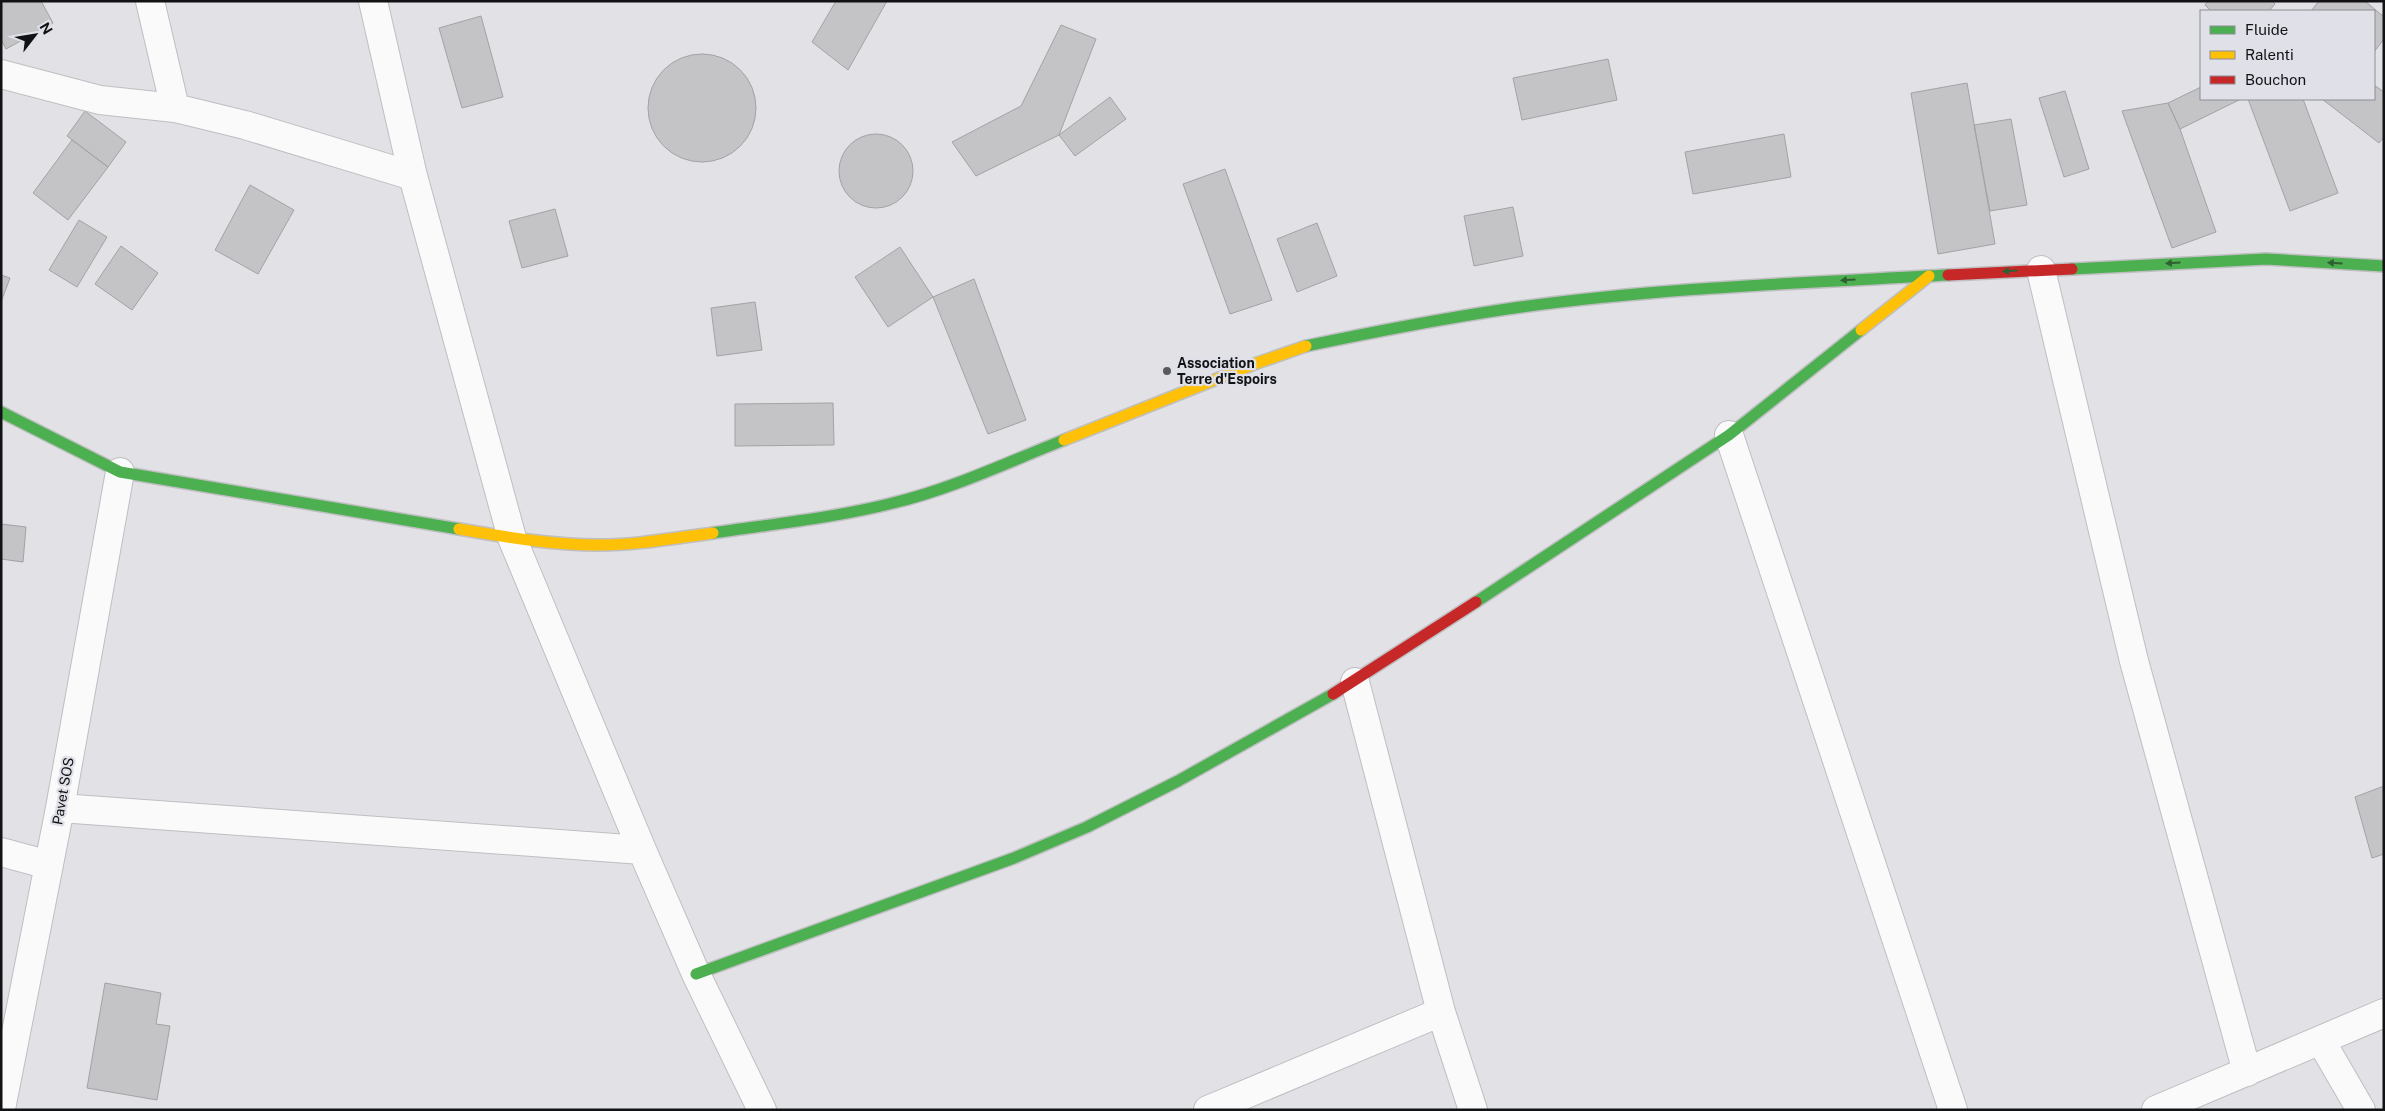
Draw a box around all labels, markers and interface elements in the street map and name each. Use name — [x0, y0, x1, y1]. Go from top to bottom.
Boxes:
north arrow — [10, 10, 60, 60]
legend — [2200, 10, 2375, 100]
text: N — [36, 19, 56, 37]
text: Fluide — [2245, 21, 2288, 38]
text: Ralenti — [2245, 46, 2294, 63]
text: Bouchon — [2245, 71, 2306, 88]
one-way arrow — [2327, 259, 2343, 267]
one-way arrow — [2165, 260, 2181, 268]
one-way arrow — [2002, 268, 2018, 276]
one-way arrow — [1840, 277, 1856, 285]
place label: Association Terre d'Espoirs — [1177, 355, 1277, 387]
marker: Association Terre d'Espoirs — [1161, 365, 1173, 377]
street label: Pavet SOS — [49, 756, 77, 826]

